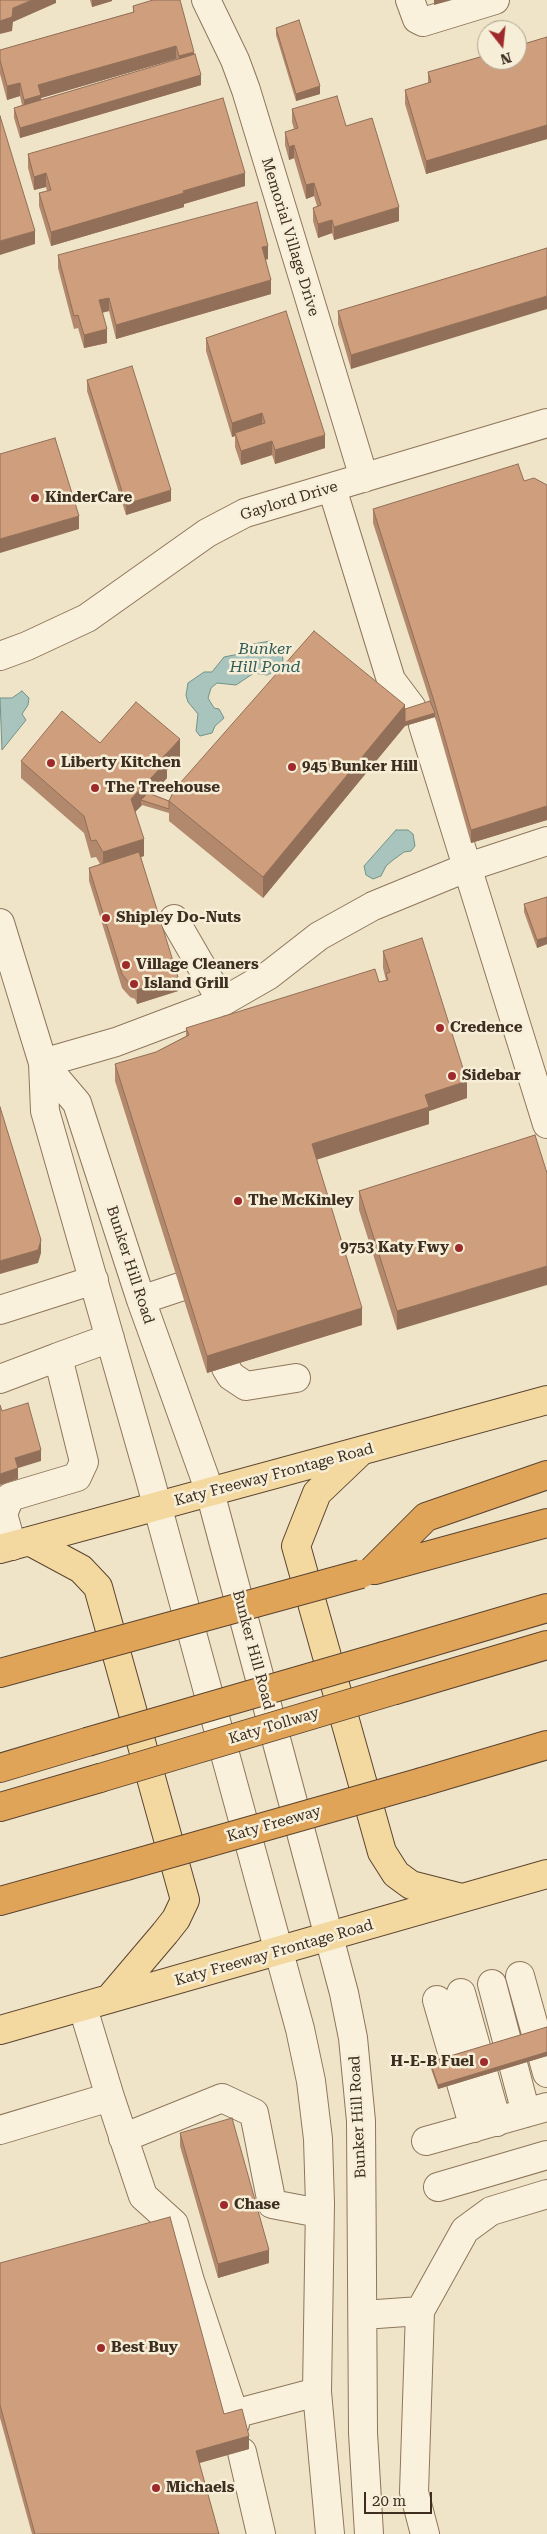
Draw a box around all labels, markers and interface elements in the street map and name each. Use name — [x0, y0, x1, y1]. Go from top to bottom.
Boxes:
north arrow — [477, 20, 527, 70]
text: N — [498, 49, 513, 68]
street label: Memorial Village Drive — [257, 156, 323, 318]
street label: Gaylord Drive — [238, 478, 340, 524]
place label: KinderCare — [45, 489, 132, 507]
marker: KinderCare — [29, 492, 41, 504]
water label: Bunker Hill Pond — [229, 639, 301, 677]
place label: Liberty Kitchen — [61, 754, 181, 772]
marker: Liberty Kitchen — [45, 757, 57, 769]
place label: 945 Bunker Hill — [302, 758, 418, 776]
marker: 945 Bunker Hill — [286, 761, 298, 773]
place label: The Treehouse — [105, 779, 220, 797]
marker: The Treehouse — [89, 782, 101, 794]
place label: Shipley Do-Nuts — [116, 909, 241, 927]
marker: Shipley Do-Nuts — [100, 912, 112, 924]
place label: Village Cleaners — [136, 956, 259, 974]
marker: Village Cleaners — [120, 959, 132, 971]
place label: Island Grill — [144, 975, 229, 993]
marker: Island Grill — [128, 978, 140, 990]
place label: Credence — [450, 1019, 522, 1037]
marker: Credence — [434, 1022, 446, 1034]
place label: Sidebar — [462, 1067, 521, 1085]
marker: Sidebar — [446, 1070, 458, 1082]
place label: The McKinley — [248, 1192, 354, 1210]
marker: The McKinley — [232, 1195, 244, 1207]
street label: Bunker Hill Road — [102, 1204, 158, 1326]
place label: 9753 Katy Fwy — [340, 1239, 449, 1257]
marker: 9753 Katy Fwy — [453, 1242, 465, 1254]
street label: Katy Freeway Frontage Road — [172, 1440, 376, 1510]
street label: Bunker Hill Road — [228, 1588, 278, 1712]
street label: Katy Tollway — [227, 1704, 321, 1748]
street label: Katy Freeway — [225, 1802, 323, 1846]
street label: Katy Freeway Frontage Road — [173, 1916, 375, 1990]
place label: H-E-B Fuel — [391, 2053, 474, 2071]
street label: Bunker Hill Road — [346, 2055, 370, 2179]
marker: H-E-B Fuel — [478, 2056, 490, 2068]
place label: Chase — [234, 2196, 280, 2214]
marker: Chase — [218, 2199, 230, 2211]
place label: Best Buy — [111, 2339, 178, 2357]
marker: Best Buy — [95, 2342, 107, 2354]
place label: Michaels — [166, 2479, 234, 2497]
marker: Michaels — [150, 2482, 162, 2494]
scale bar — [367, 2482, 434, 2514]
text: 20 m — [372, 2492, 406, 2510]

